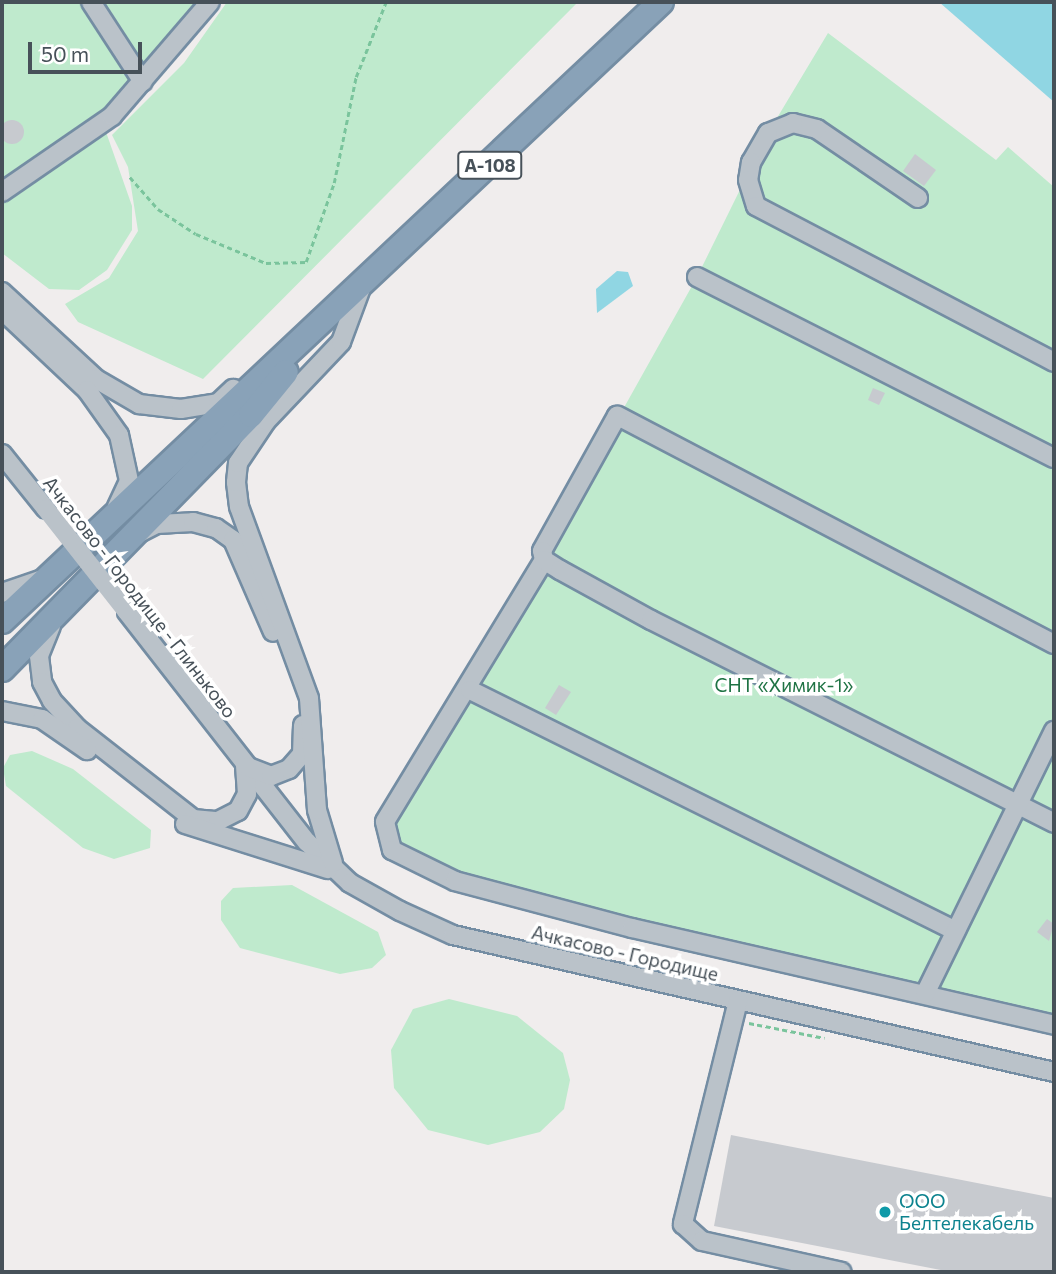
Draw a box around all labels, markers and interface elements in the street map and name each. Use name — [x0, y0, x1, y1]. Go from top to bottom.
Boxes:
scale bar — [32, 28, 145, 72]
text: 50 m — [41, 41, 89, 66]
road number: А-108 — [457, 150, 523, 180]
street label: Ачкасово - Городище - Глиньково — [39, 472, 241, 722]
park label: СНТ «Химик-1» — [715, 674, 853, 696]
street label: Ачкасово - Городище — [529, 920, 721, 986]
place label: ООО Белтелекабель — [899, 1190, 1034, 1234]
marker: ООО Белтелекабель — [877, 1204, 893, 1220]

